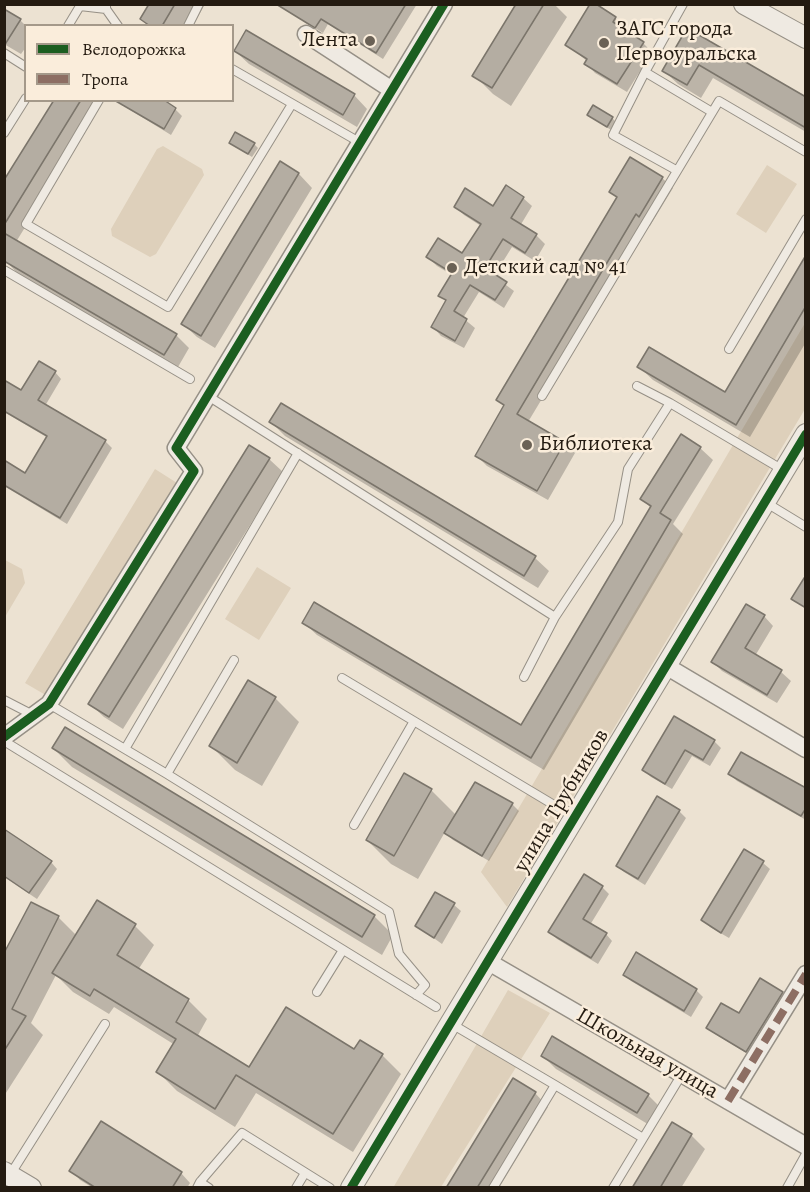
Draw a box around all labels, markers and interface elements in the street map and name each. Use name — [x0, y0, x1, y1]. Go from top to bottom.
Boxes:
place label: ЗАГС города Первоуральска — [616, 17, 757, 68]
legend — [24, 24, 234, 102]
place label: Лента — [301, 28, 358, 54]
marker: Лента — [363, 34, 377, 48]
marker: ЗАГС города Первоуральска — [597, 36, 611, 50]
text: Велодорожка — [82, 37, 186, 61]
text: Тропа — [82, 67, 128, 91]
place label: Детский сад № 41 — [464, 255, 626, 281]
marker: Детский сад № 41 — [445, 261, 459, 275]
place label: Библиотека — [539, 432, 652, 458]
marker: Библиотека — [520, 438, 534, 452]
street label: улица Трубников — [509, 724, 615, 878]
street label: Школьная улица — [571, 1003, 723, 1105]

